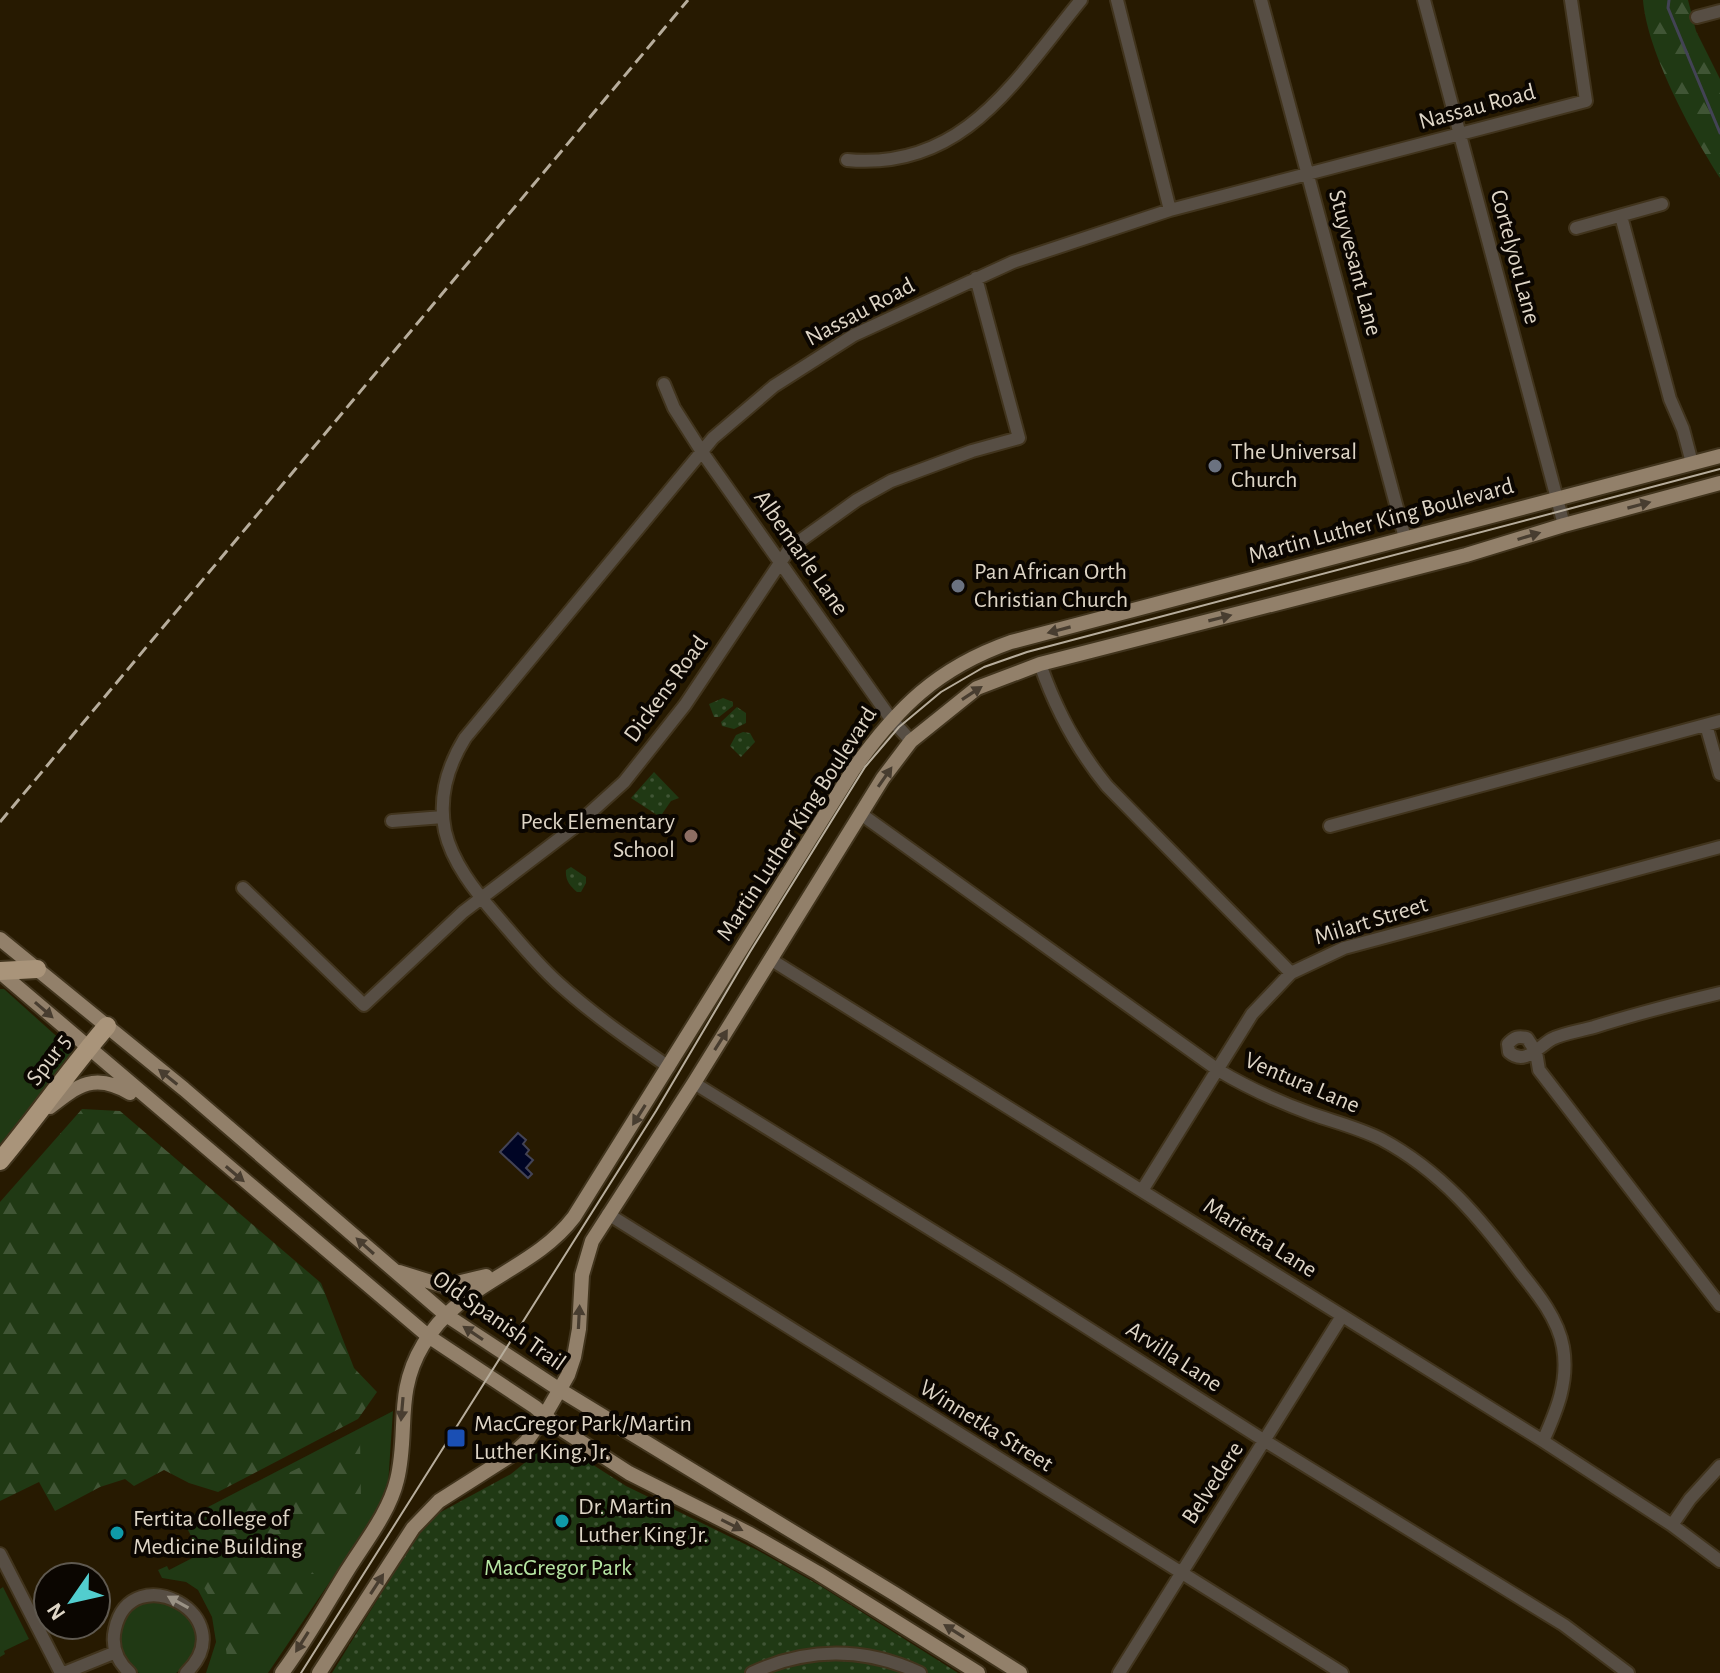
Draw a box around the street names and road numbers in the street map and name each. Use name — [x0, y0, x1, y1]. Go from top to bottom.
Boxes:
street label: Nassau Road — [1416, 80, 1538, 134]
street label: Stuyvesant Lane — [1324, 187, 1386, 339]
street label: Cortelyou Lane — [1486, 187, 1544, 327]
street label: Nassau Road — [801, 273, 919, 351]
street label: Martin Luther King Boulevard — [1246, 474, 1516, 568]
street label: Albemarle Lane — [749, 486, 853, 620]
street label: Dickens Road — [620, 631, 712, 747]
street label: Martin Luther King Boulevard — [712, 703, 882, 945]
street label: Milart Street — [1311, 892, 1431, 950]
street label: Spur 5 — [22, 1030, 76, 1090]
street label: Ventura Lane — [1241, 1048, 1363, 1118]
street label: Marietta Lane — [1199, 1194, 1321, 1282]
street label: Old Spanish Trail — [428, 1266, 570, 1376]
street label: Arvilla Lane — [1122, 1317, 1226, 1397]
street label: Winnetka Street — [915, 1375, 1057, 1477]
street label: Belvedere — [1178, 1438, 1248, 1528]

